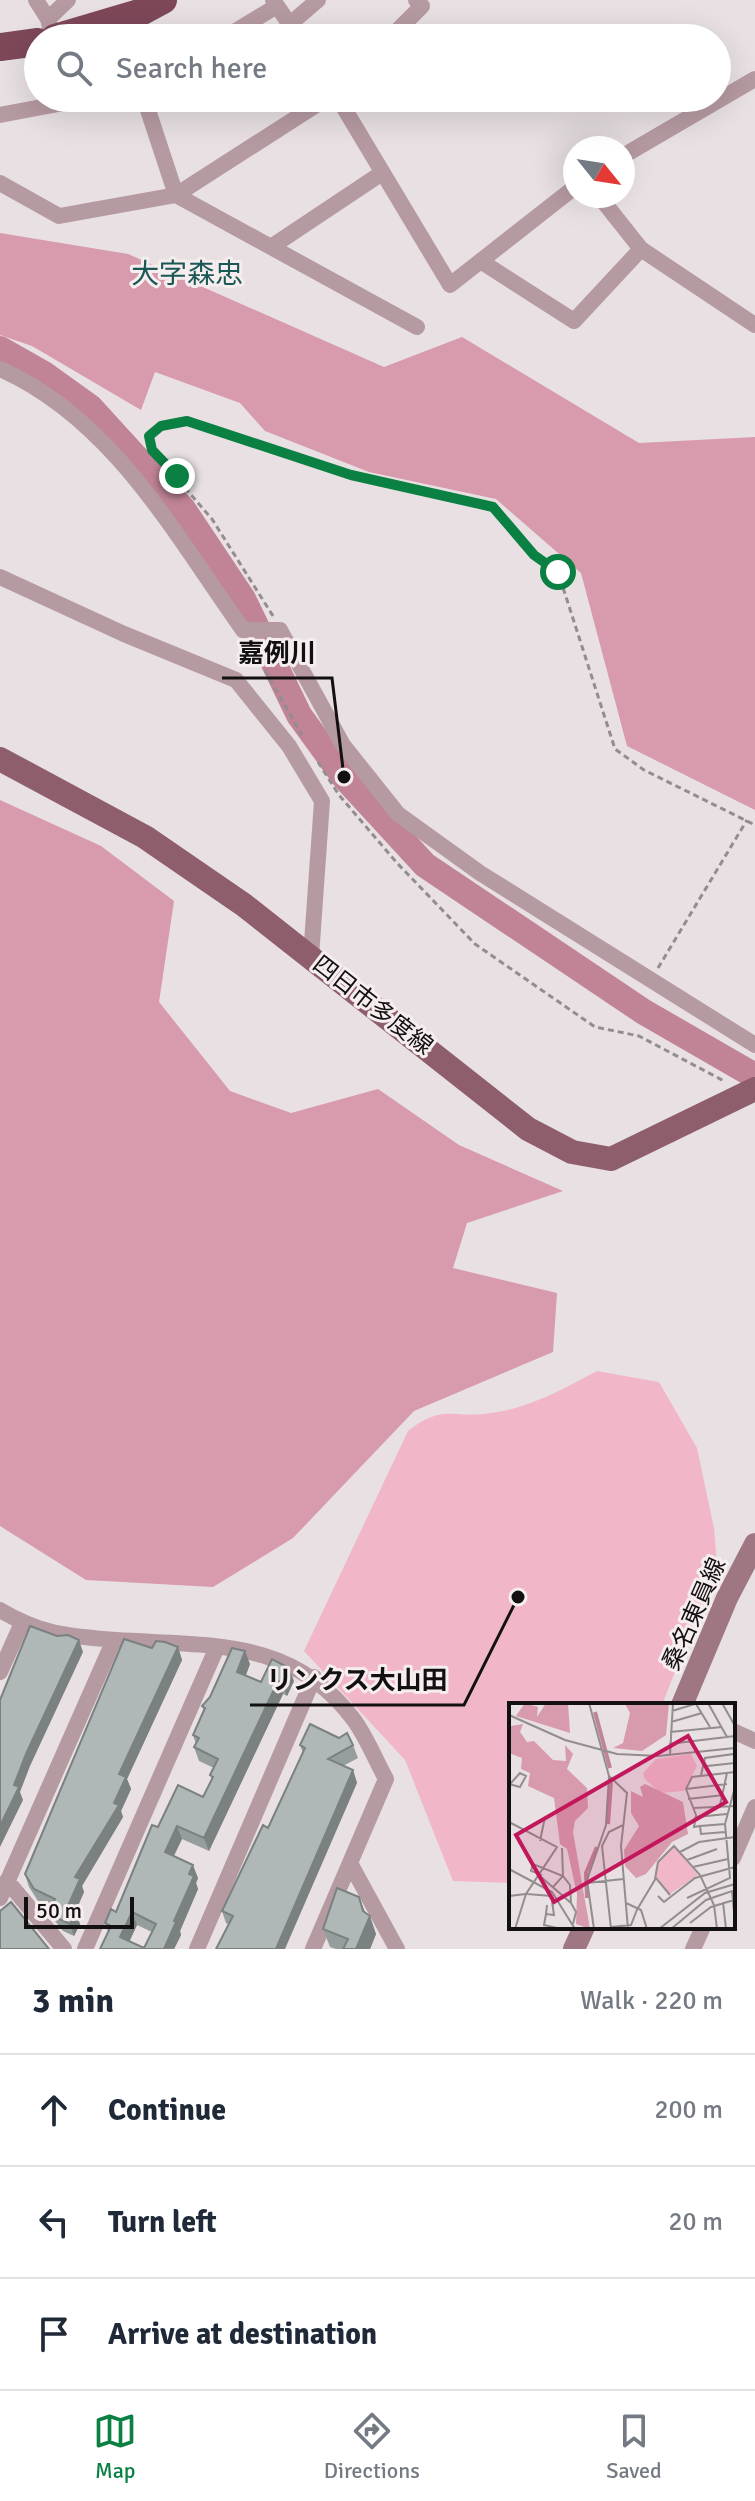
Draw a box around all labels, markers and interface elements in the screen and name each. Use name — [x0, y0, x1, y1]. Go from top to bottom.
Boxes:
search box — [24, 24, 731, 112]
icon: search — [52, 46, 96, 90]
text: Search here — [116, 50, 267, 87]
north arrow — [563, 136, 635, 208]
district label: 大字森忠 — [131, 257, 243, 291]
route end — [159, 458, 195, 494]
route start — [540, 554, 576, 590]
callout: 嘉例川 — [222, 628, 332, 678]
text: 嘉例川 — [238, 638, 316, 670]
street label: 四日市多度線 — [307, 949, 439, 1061]
street label: 桑名東員線 — [656, 1553, 732, 1675]
callout: リンクス大山田 — [250, 1655, 464, 1705]
text: リンクス大山田 — [266, 1665, 448, 1697]
inset map — [509, 1703, 735, 1929]
scale bar — [24, 1893, 134, 1929]
text: 50 m — [36, 1897, 82, 1924]
text: 3 min — [32, 1980, 114, 2022]
text: Walk · 220 m — [580, 1985, 723, 2017]
icon: ahead — [32, 2088, 76, 2132]
text: Continue — [108, 2092, 226, 2129]
text: 200 m — [654, 2094, 723, 2126]
icon: left — [32, 2200, 76, 2244]
text: Turn left — [108, 2204, 217, 2241]
text: 20 m — [668, 2206, 723, 2238]
icon: arrive — [32, 2312, 76, 2356]
text: Arrive at destination — [108, 2316, 377, 2353]
tab: Map — [93, 2409, 137, 2484]
tab: Directions — [324, 2409, 420, 2484]
tab: Saved — [606, 2409, 662, 2484]

